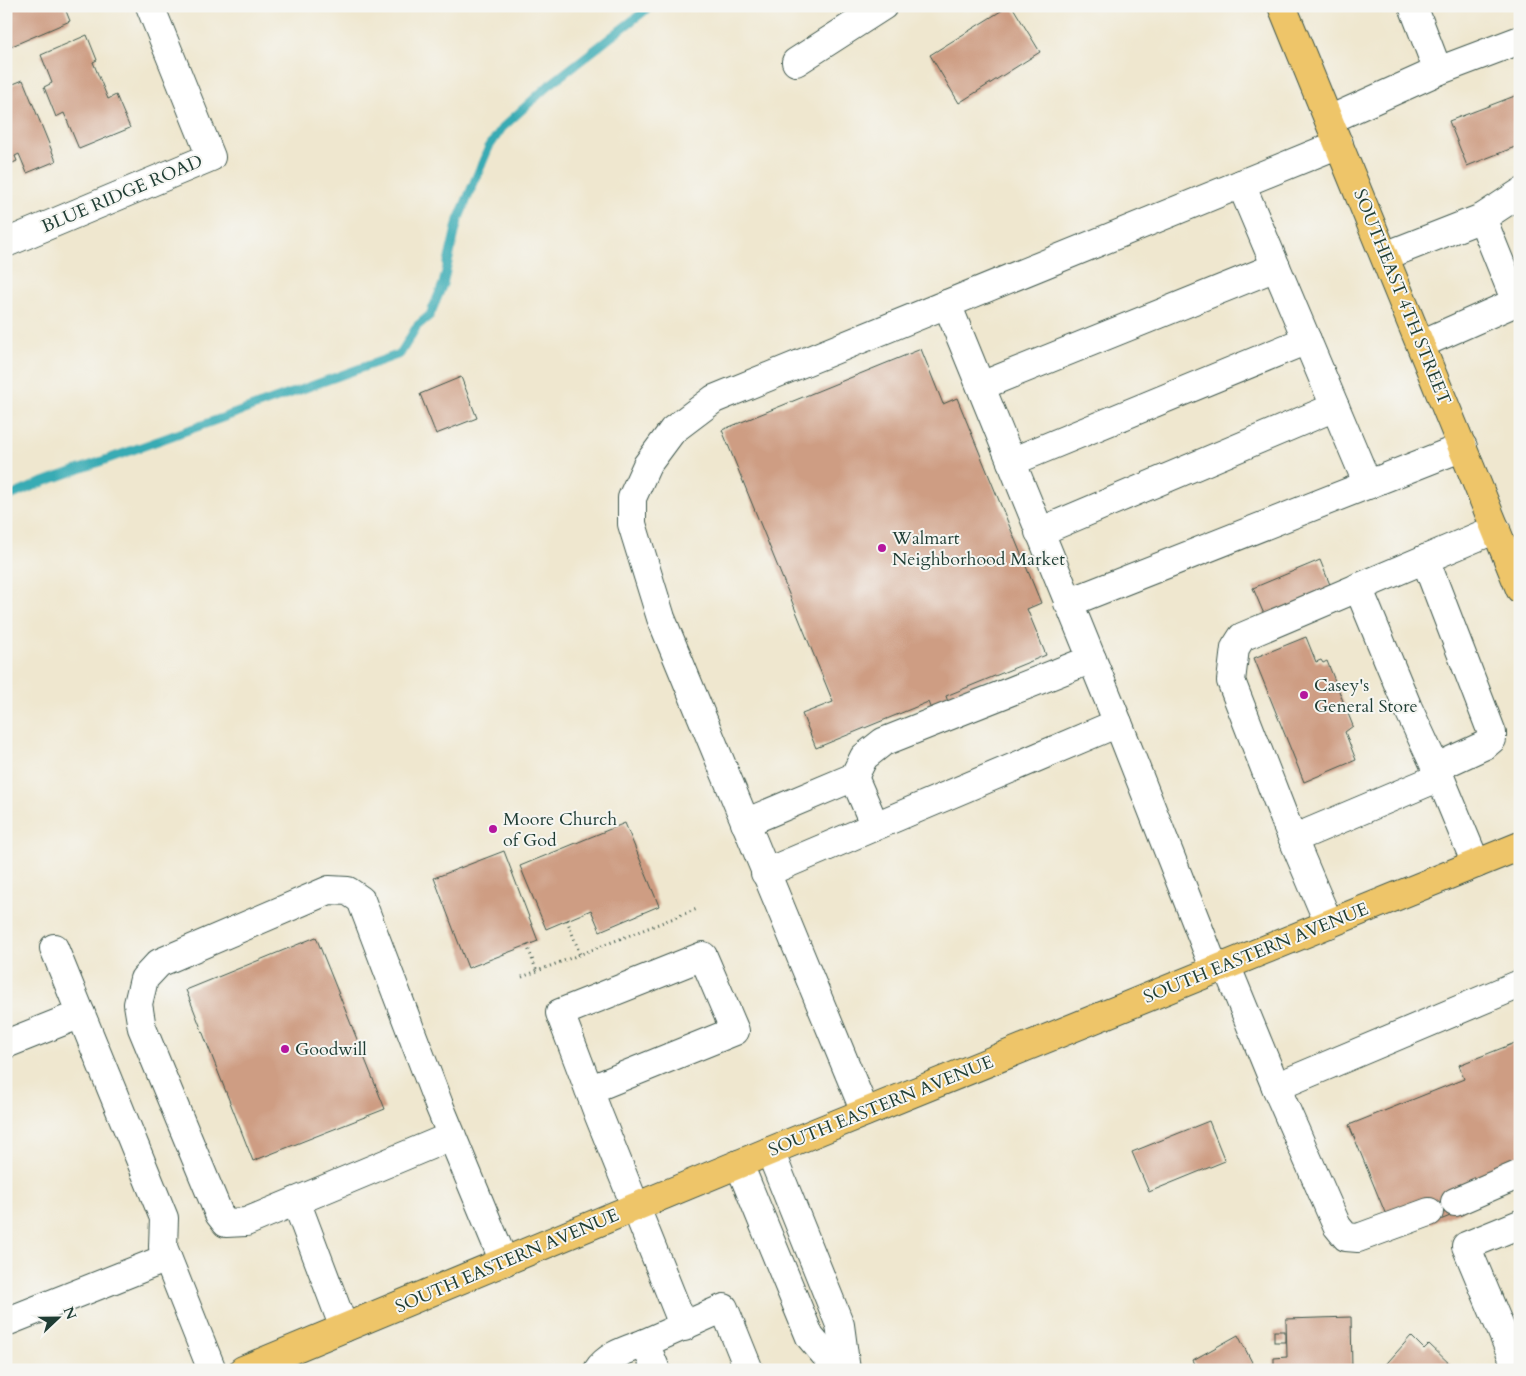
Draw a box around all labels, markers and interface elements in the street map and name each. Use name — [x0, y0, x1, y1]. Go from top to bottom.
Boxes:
street label: BLUE RIDGE ROAD — [38, 149, 206, 239]
street label: SOUTHEAST 4TH STREET — [1347, 185, 1457, 409]
place label: Walmart Neighborhood Market — [891, 526, 1065, 572]
marker: Walmart Neighborhood Market — [876, 542, 888, 554]
place label: Casey's General Store — [1314, 673, 1418, 719]
marker: Casey's General Store — [1298, 689, 1310, 701]
place label: Moore Church of God — [503, 807, 617, 853]
marker: Moore Church of God — [487, 823, 499, 835]
street label: SOUTH EASTERN AVENUE — [1140, 896, 1372, 1010]
place label: Goodwill — [295, 1037, 367, 1062]
marker: Goodwill — [279, 1043, 291, 1055]
street label: SOUTH EASTERN AVENUE — [765, 1049, 997, 1163]
street label: SOUTH EASTERN AVENUE — [391, 1202, 623, 1320]
north arrow — [32, 1294, 82, 1344]
text: N — [59, 1304, 81, 1323]

